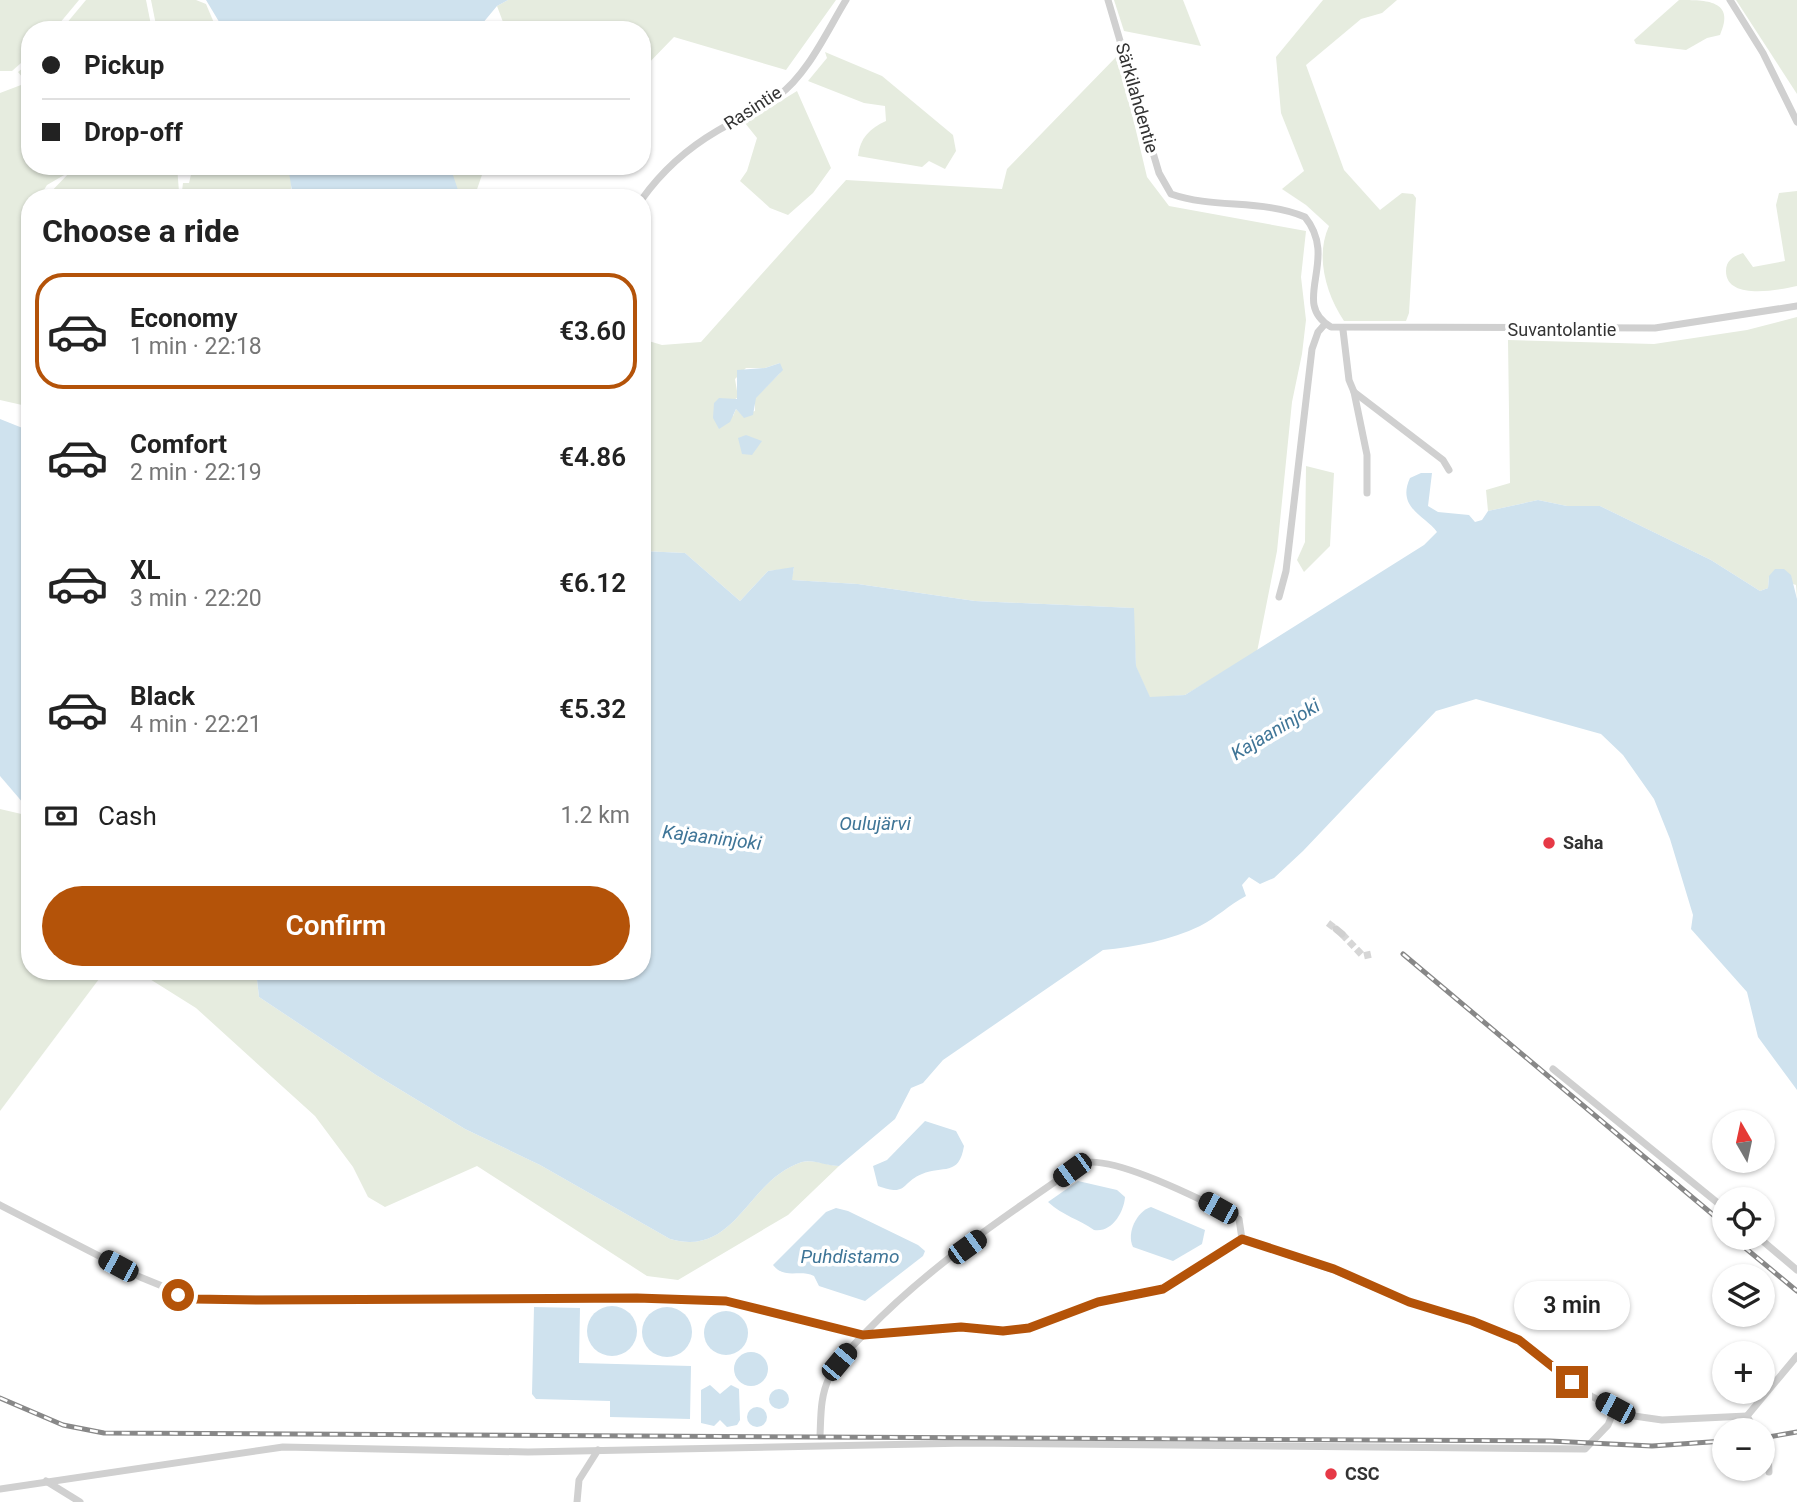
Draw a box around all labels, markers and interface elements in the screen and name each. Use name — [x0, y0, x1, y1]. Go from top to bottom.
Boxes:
street label: Särkilahdentie — [1112, 40, 1163, 155]
text: Pickup — [84, 50, 164, 80]
street label: Rasintie — [720, 81, 785, 134]
text: Drop-off — [84, 117, 183, 147]
text: Choose a ride — [42, 212, 239, 250]
icon: car — [46, 300, 109, 363]
text: Economy — [130, 303, 237, 333]
text: €3.60 — [559, 316, 626, 346]
street label: Suvantolantie — [1508, 319, 1616, 340]
text: 1 min · 22:18 — [130, 333, 262, 360]
icon: car — [46, 426, 109, 489]
text: Comfort — [130, 429, 227, 459]
text: €4.86 — [559, 442, 626, 472]
text: 2 min · 22:19 — [130, 459, 262, 486]
icon: car — [46, 552, 109, 615]
text: XL — [130, 555, 161, 585]
text: €6.12 — [559, 568, 626, 598]
text: 3 min · 22:20 — [130, 585, 262, 612]
icon: car — [46, 678, 109, 741]
text: Black — [130, 681, 195, 711]
text: €5.32 — [559, 694, 626, 724]
water label: Kajaaninjoki — [1227, 694, 1324, 765]
text: 4 min · 22:21 — [130, 711, 262, 738]
icon: cash — [42, 797, 80, 835]
text: Cash — [98, 801, 157, 831]
text: 1.2 km — [561, 802, 630, 829]
water label: Oulujärvi — [839, 812, 911, 835]
water label: Kajaaninjoki — [661, 820, 763, 855]
place label: Saha — [1563, 832, 1604, 853]
marker: Saha — [1541, 835, 1557, 851]
button: Confirm — [42, 886, 630, 966]
north arrow — [1712, 1110, 1774, 1172]
map controls — [1712, 1110, 1775, 1481]
car — [1049, 1149, 1096, 1191]
button: locate — [1712, 1187, 1775, 1250]
car — [1195, 1189, 1242, 1227]
car — [944, 1226, 991, 1268]
water label: Puhdistamo — [800, 1245, 900, 1268]
car — [95, 1247, 142, 1285]
button: layers — [1712, 1264, 1775, 1327]
route start — [162, 1279, 194, 1311]
callout: 3 min — [1514, 1280, 1630, 1330]
text: 3 min — [1543, 1292, 1601, 1319]
car — [818, 1339, 861, 1385]
button: + — [1712, 1341, 1775, 1404]
route end — [1556, 1366, 1588, 1398]
car — [1592, 1389, 1639, 1427]
button: − — [1712, 1418, 1775, 1481]
place label: CSC — [1345, 1463, 1380, 1484]
marker: CSC — [1323, 1466, 1339, 1482]

